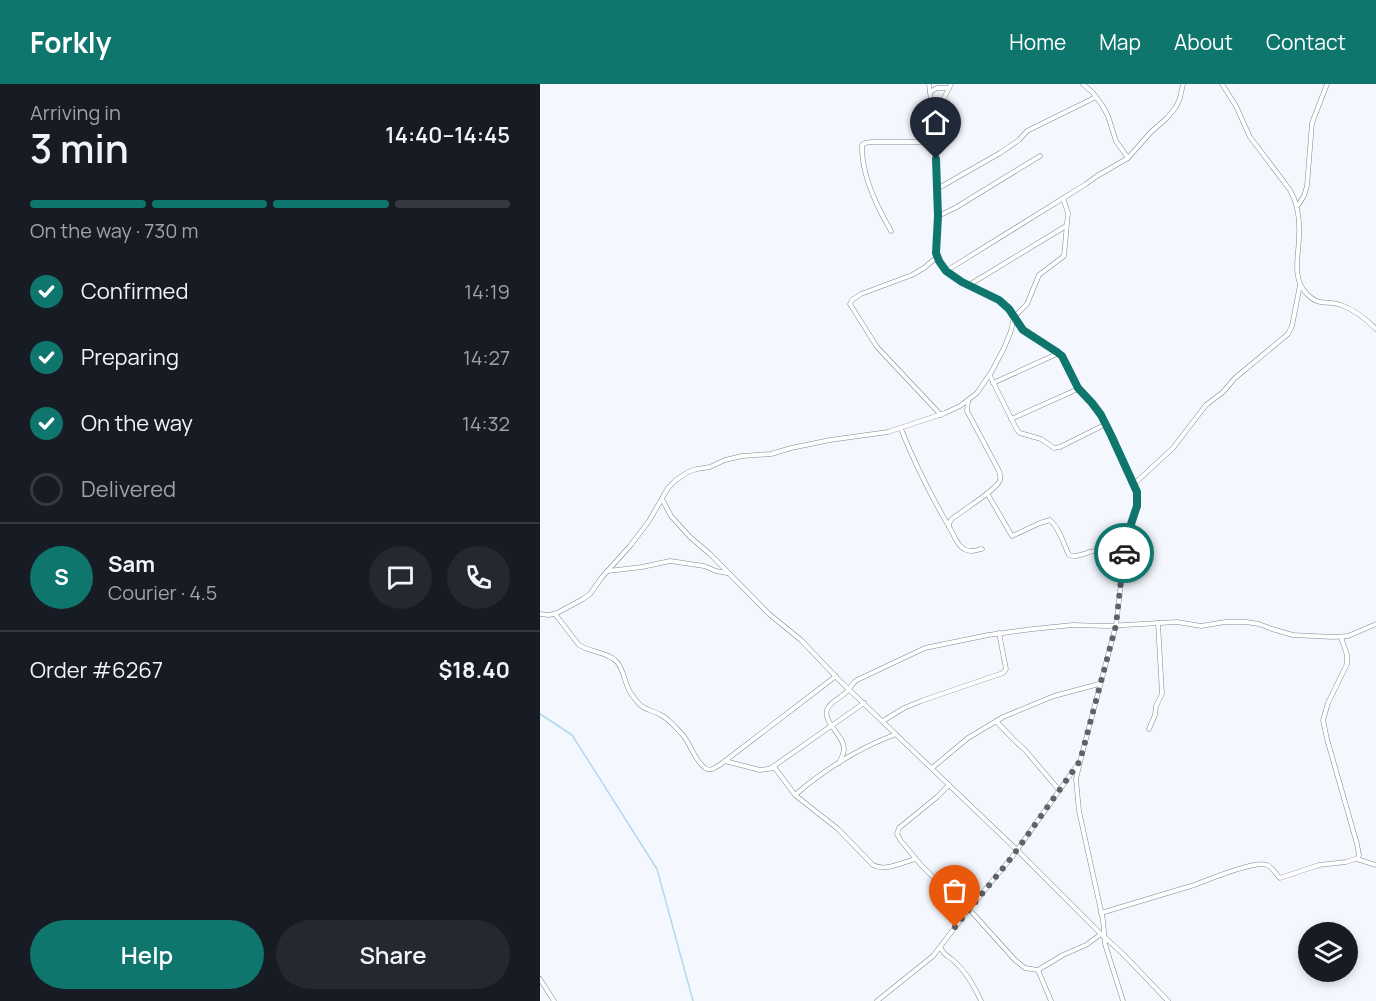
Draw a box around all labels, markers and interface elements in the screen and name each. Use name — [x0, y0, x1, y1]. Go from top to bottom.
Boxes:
text: Forkly — [30, 23, 111, 61]
text: Home — [1009, 28, 1066, 56]
text: Map — [1099, 28, 1141, 56]
text: About — [1174, 28, 1233, 56]
text: Contact — [1266, 28, 1346, 56]
pin — [910, 97, 961, 159]
text: Arriving in — [30, 99, 121, 126]
icon: home — [919, 106, 952, 139]
text: 14:40–14:45 — [385, 120, 510, 150]
text: 3 min — [30, 121, 129, 175]
text: On the way · 730 m — [30, 217, 199, 244]
icon: check — [30, 275, 63, 308]
text: Confirmed — [81, 276, 189, 306]
text: 14:19 — [464, 278, 510, 305]
icon: check — [30, 341, 63, 374]
text: Preparing — [81, 342, 179, 372]
text: 14:27 — [463, 344, 510, 371]
icon: check — [30, 407, 63, 440]
text: On the way — [81, 408, 193, 438]
text: 14:32 — [462, 410, 510, 437]
text: Delivered — [81, 474, 176, 504]
courier — [1094, 523, 1154, 583]
icon: car — [1108, 537, 1141, 570]
button: chat — [369, 546, 432, 609]
button: phone — [447, 546, 510, 609]
text: Sam — [108, 549, 155, 579]
text: S — [54, 562, 69, 592]
text: Courier · 4.5 — [108, 579, 217, 606]
text: Order #6267 — [30, 655, 163, 685]
text: $18.40 — [439, 655, 510, 685]
pin — [929, 865, 980, 927]
icon: bag — [938, 874, 971, 907]
button: Help — [30, 920, 264, 989]
button: Share — [276, 920, 510, 989]
map controls — [1298, 922, 1358, 982]
button: layers — [1298, 922, 1358, 982]

